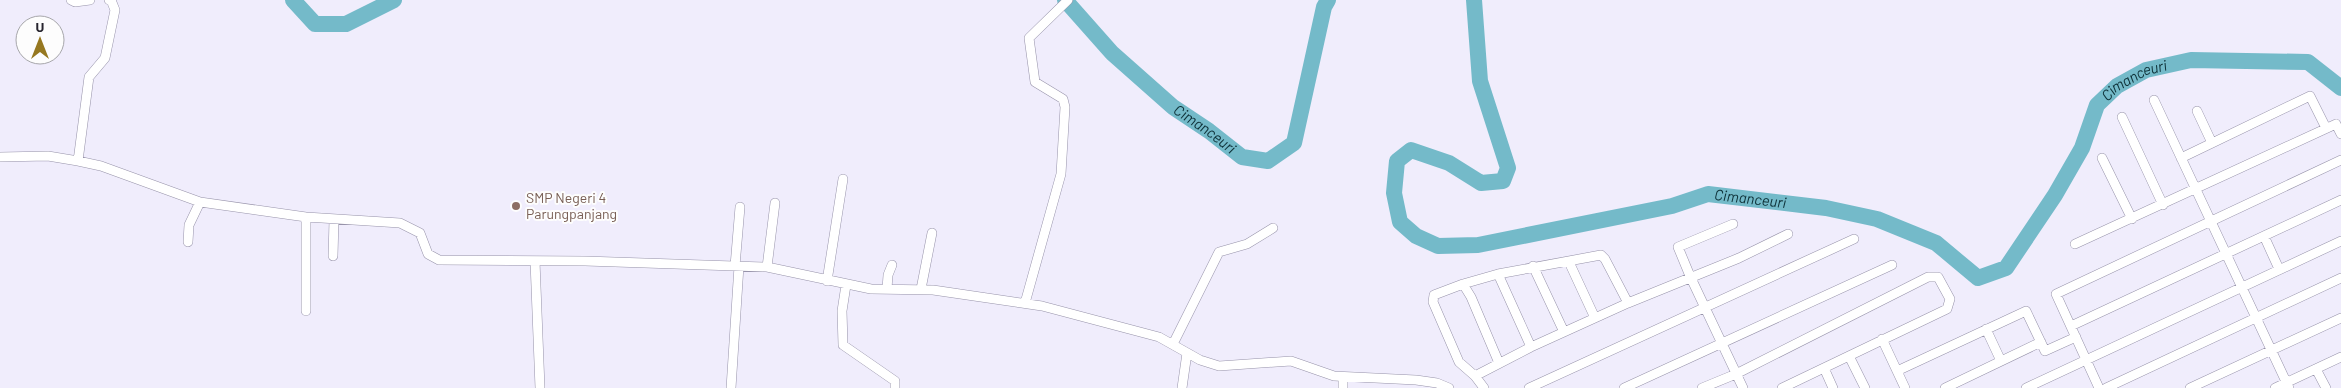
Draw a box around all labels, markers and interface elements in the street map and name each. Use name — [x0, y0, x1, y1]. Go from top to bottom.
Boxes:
north arrow — [15, 15, 65, 65]
text: U — [36, 18, 45, 35]
water label: Cimanceuri — [2097, 56, 2169, 104]
water label: Cimanceuri — [1171, 100, 1240, 157]
water label: Cimanceuri — [1713, 185, 1788, 211]
place label: SMP Negeri 4 Parungpanjang — [526, 189, 617, 222]
marker: SMP Negeri 4 Parungpanjang — [510, 200, 522, 212]

